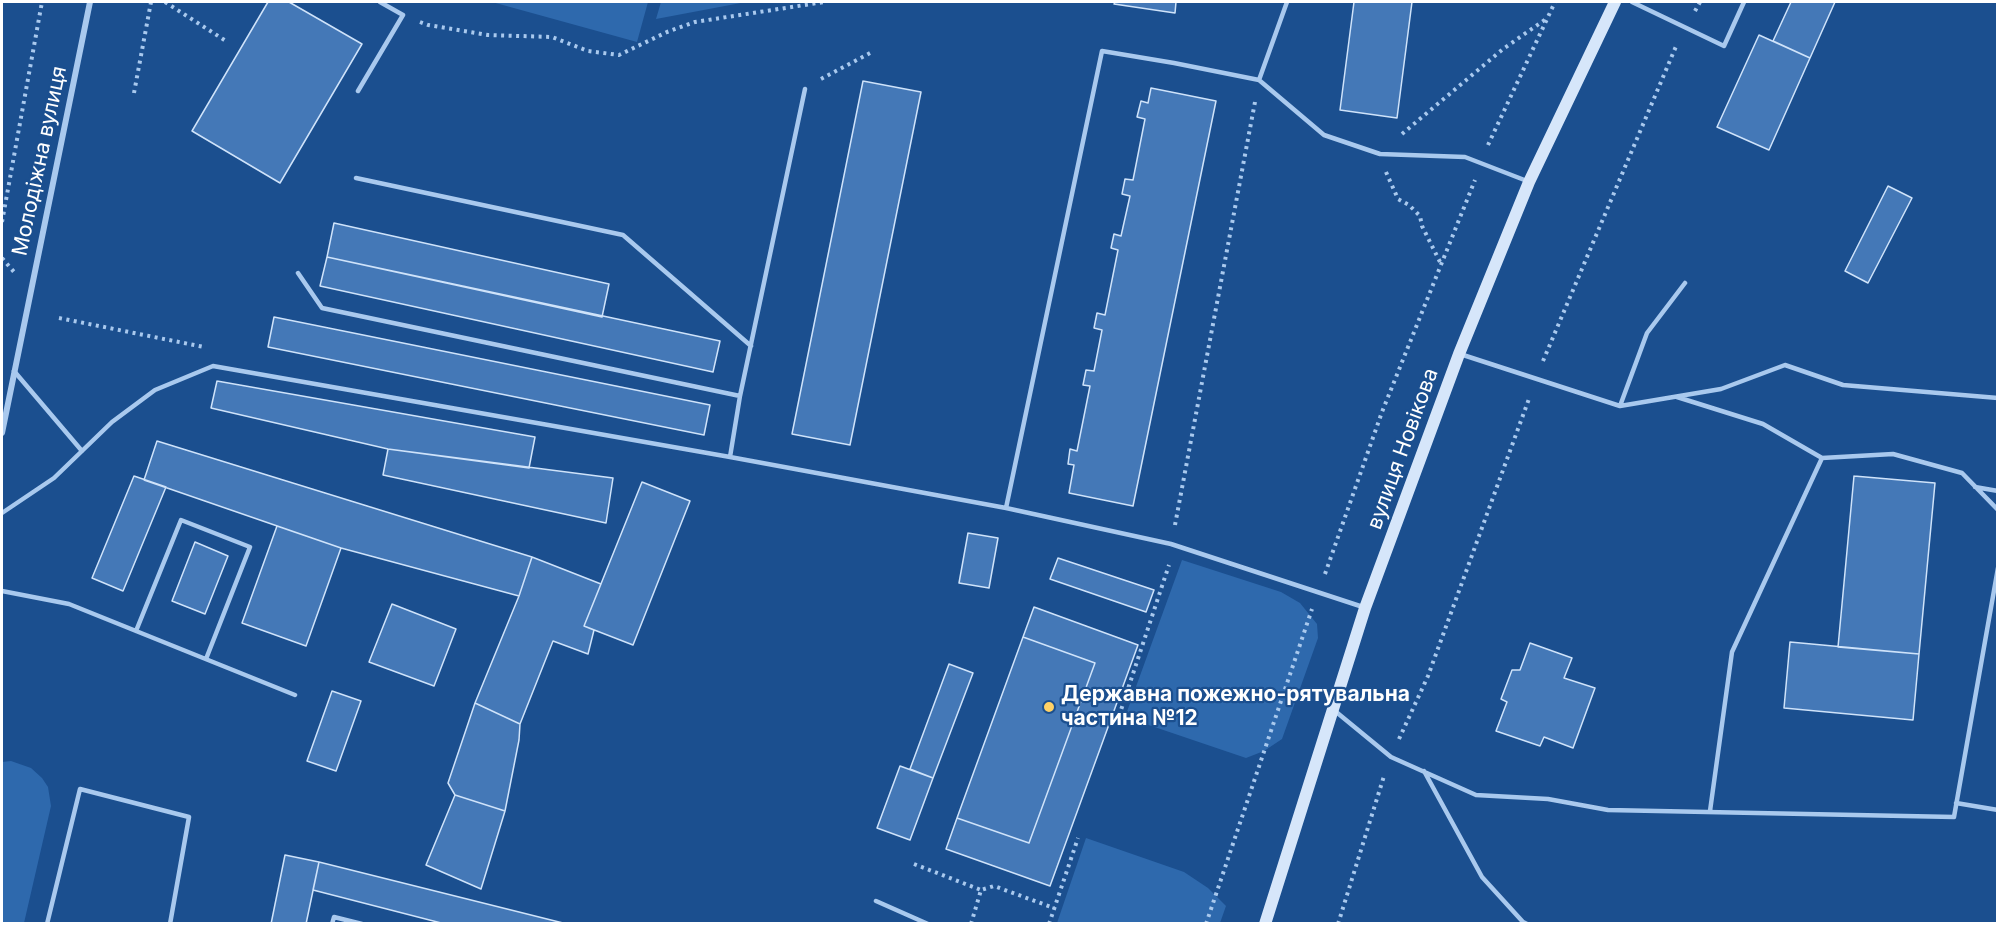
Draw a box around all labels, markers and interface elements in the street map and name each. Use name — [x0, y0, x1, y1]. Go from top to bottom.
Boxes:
street label: Молодіжна вулиця — [8, 64, 72, 258]
street label: вулиця Новікова — [1362, 365, 1444, 533]
place label: Державна пожежно-рятувальна частина №12 — [1061, 682, 1410, 732]
marker: Державна пожежно-рятувальна частина №12 — [1042, 700, 1056, 714]

